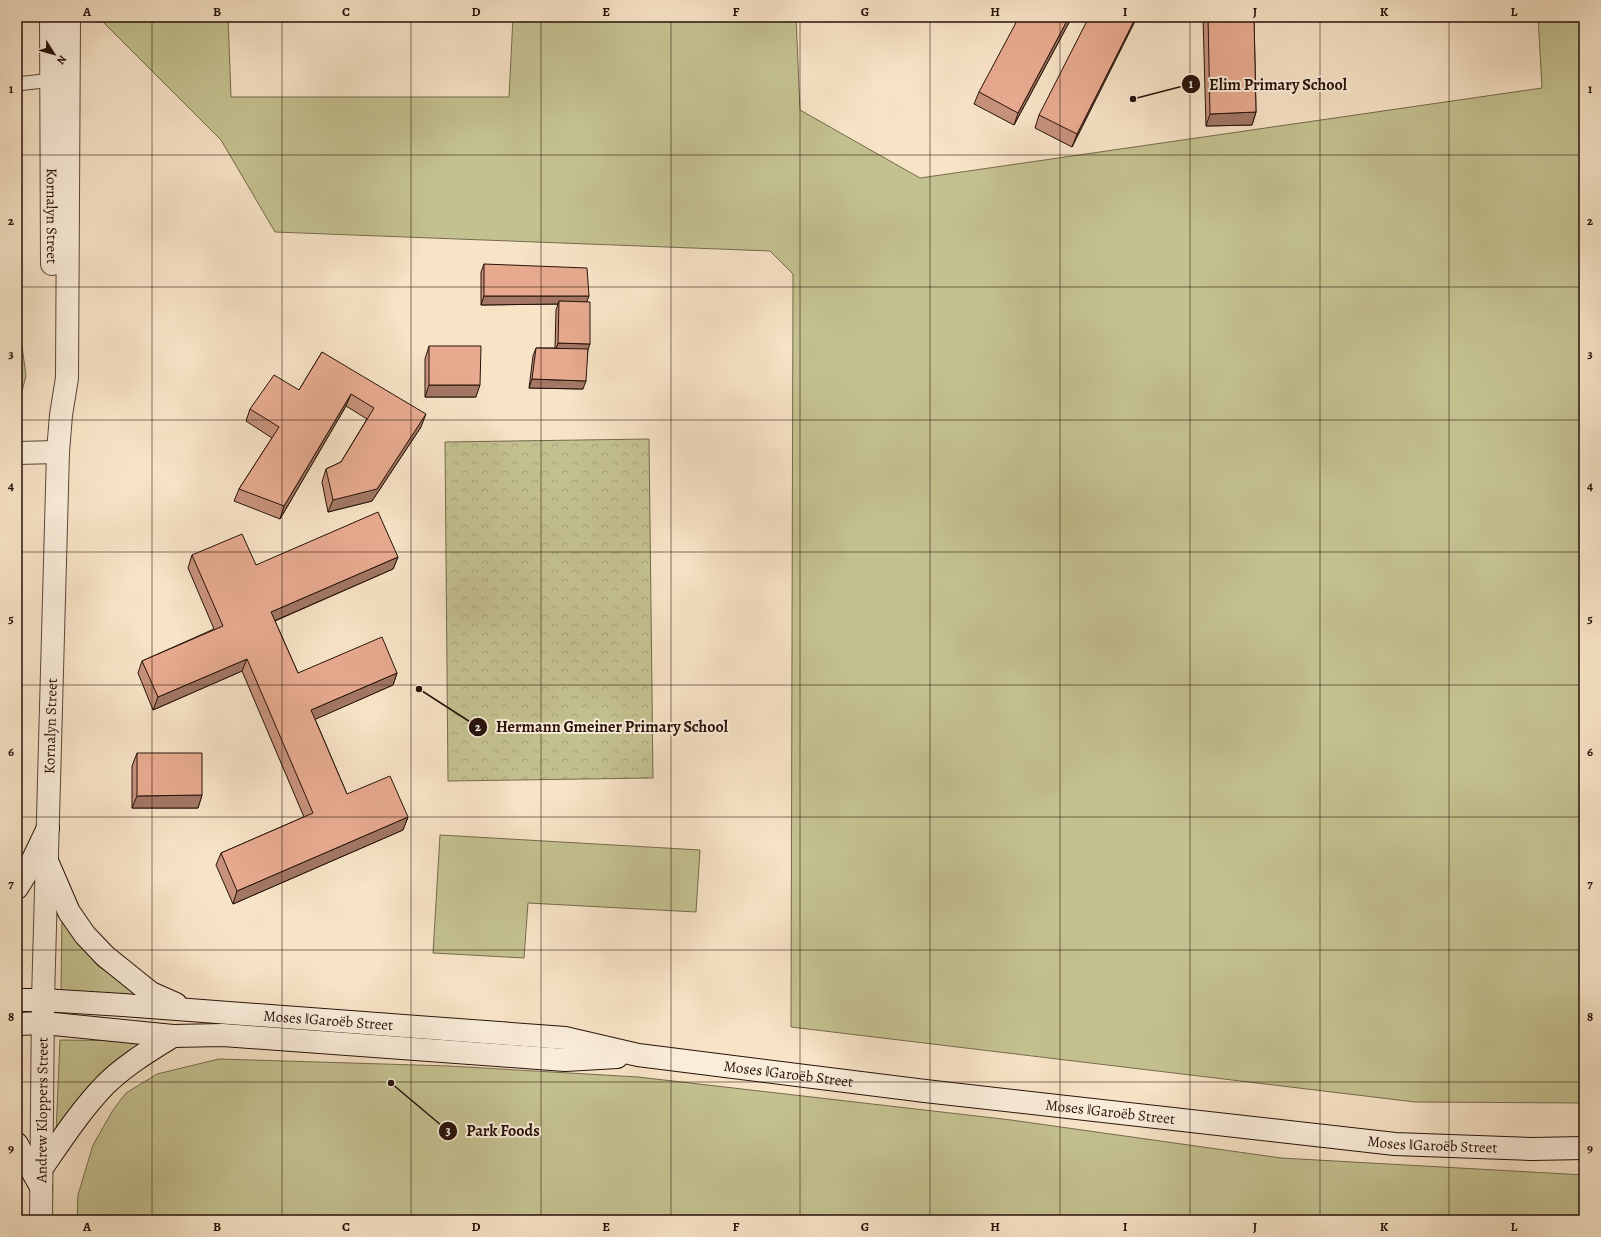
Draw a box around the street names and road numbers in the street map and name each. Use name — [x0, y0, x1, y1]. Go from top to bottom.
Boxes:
street label: Kornalyn Street — [42, 168, 62, 264]
street label: Kornalyn Street — [39, 678, 62, 774]
street label: Moses ǁGaroëb Street — [263, 1006, 394, 1035]
street label: Andrew Kloppers Street — [31, 1037, 53, 1184]
street label: Moses ǁGaroëb Street — [723, 1056, 854, 1092]
street label: Moses ǁGaroëb Street — [1044, 1095, 1176, 1129]
street label: Moses ǁGaroëb Street — [1366, 1131, 1498, 1158]

